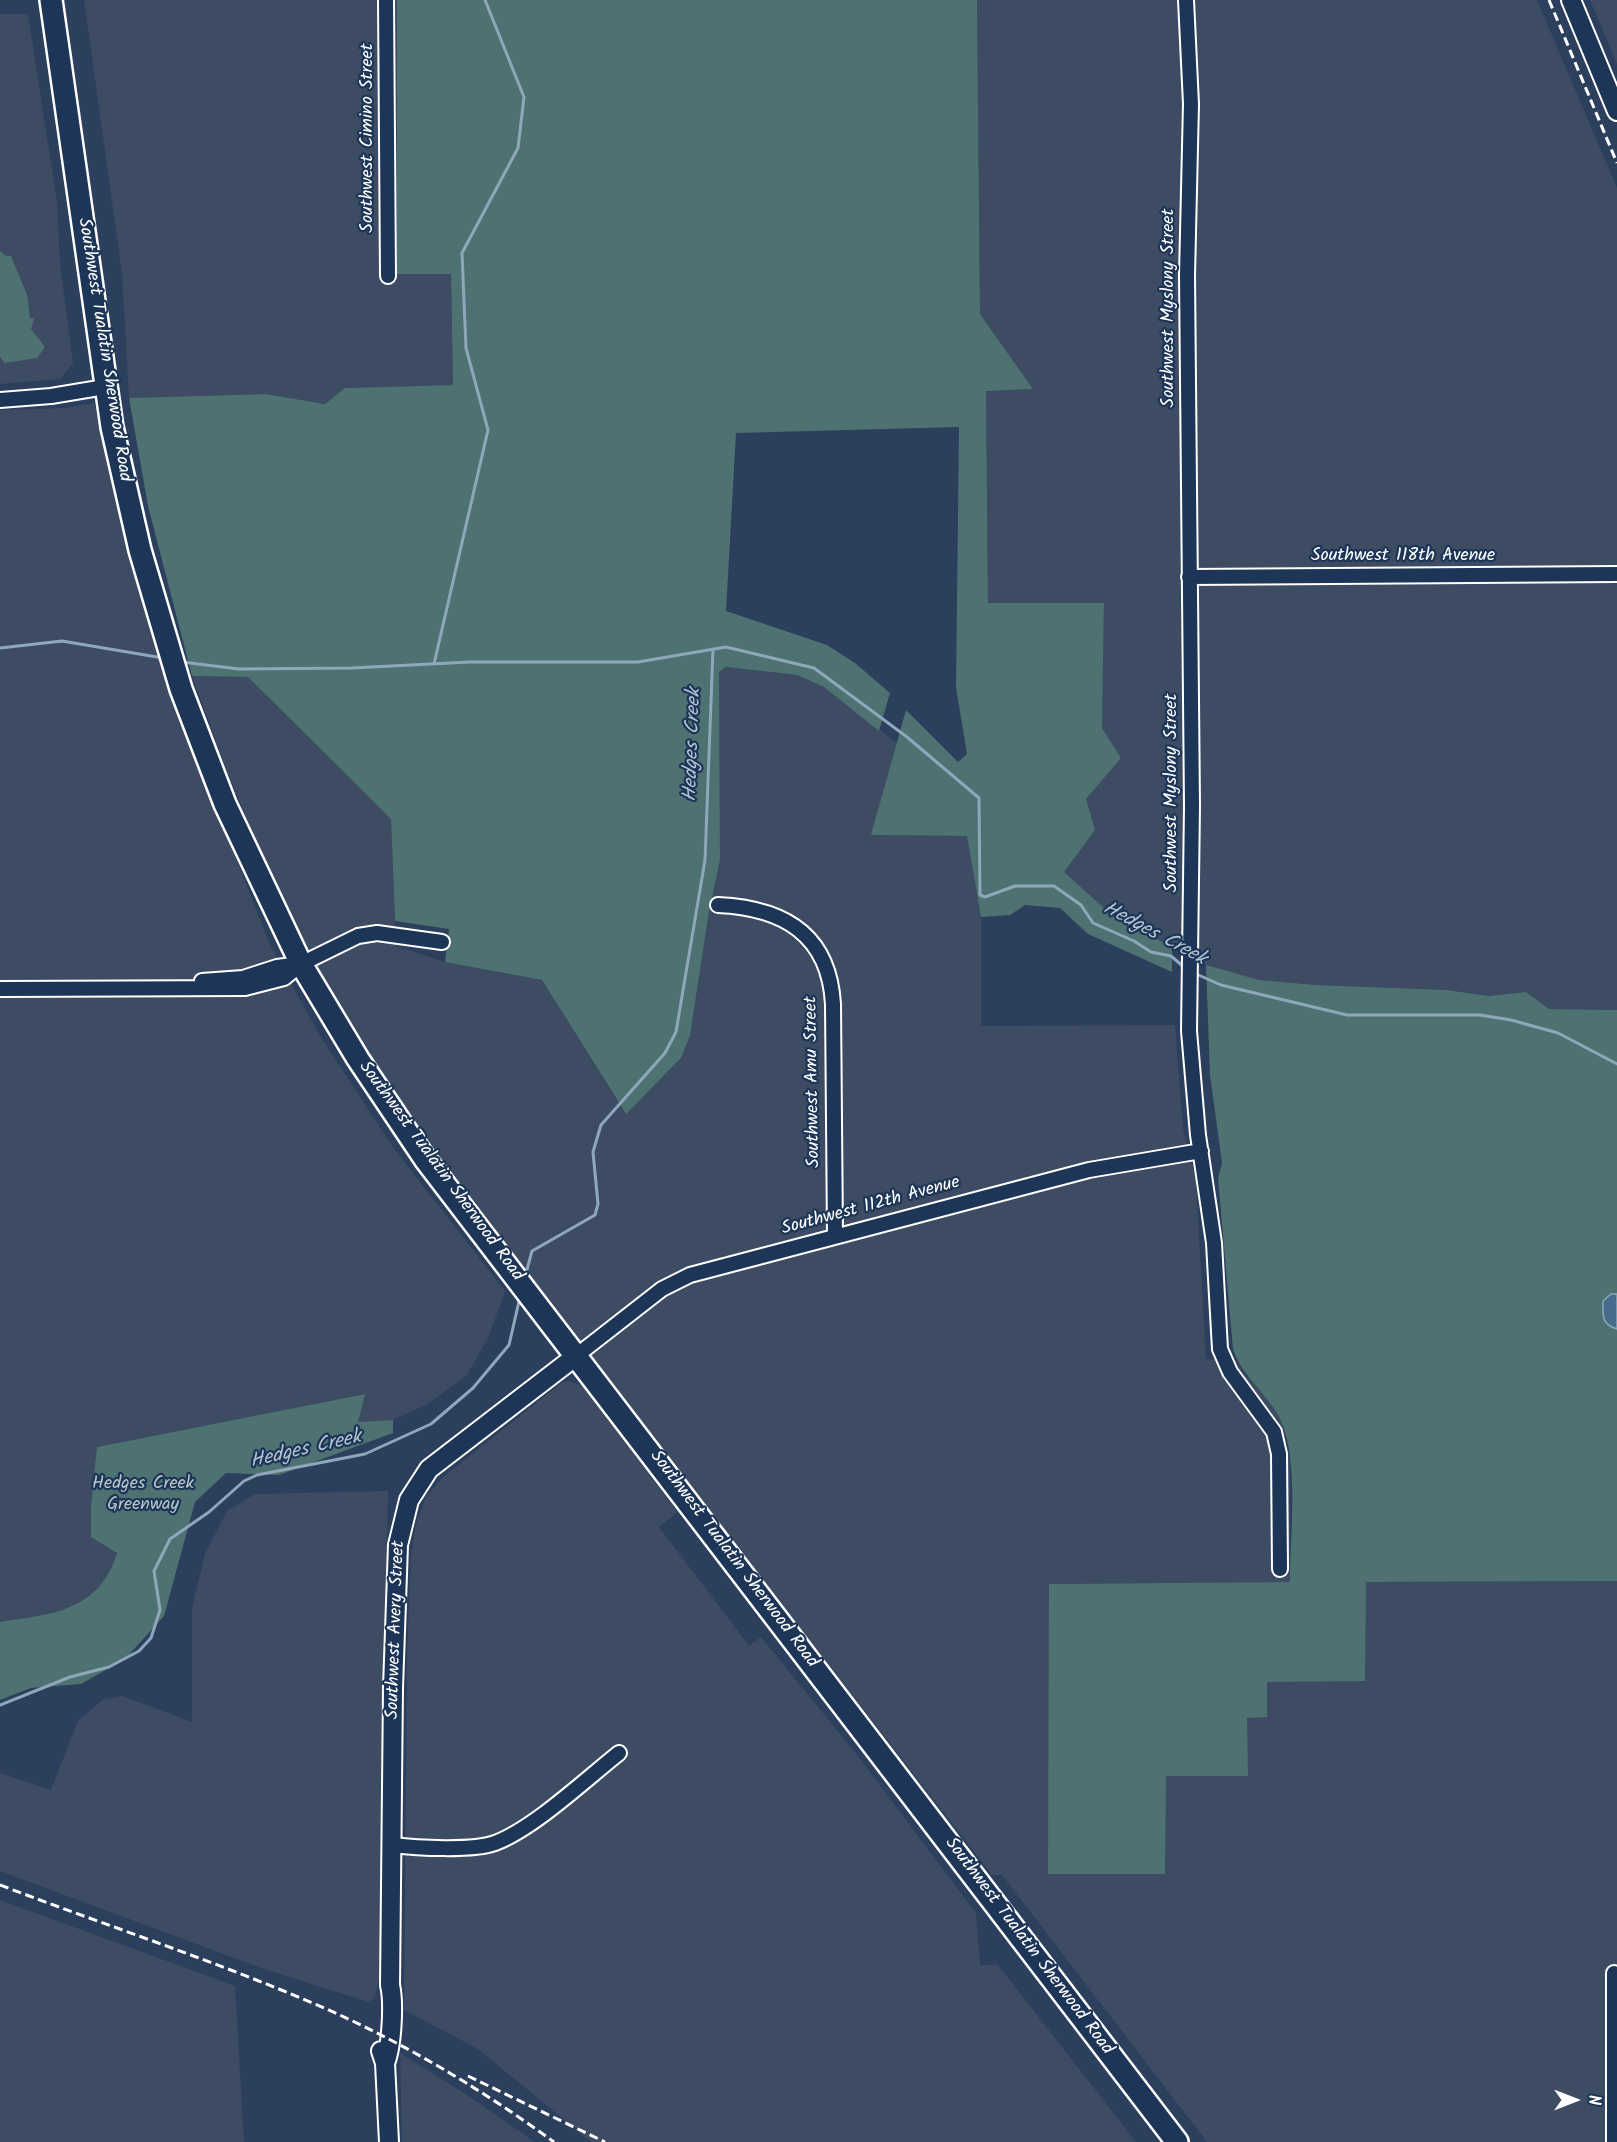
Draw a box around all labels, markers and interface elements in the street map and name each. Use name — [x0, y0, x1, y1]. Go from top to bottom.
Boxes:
street label: Southwest Cimino Street — [358, 43, 380, 233]
street label: Southwest Myslony Street — [1159, 209, 1181, 407]
street label: Southwest Tualatin Sherwood Road — [71, 217, 135, 483]
street label: Southwest 118th Avenue — [1311, 546, 1495, 568]
water label: Hedges Creek — [680, 688, 708, 802]
street label: Southwest Myslony Street — [1162, 694, 1184, 892]
water label: Hedges Creek — [1098, 898, 1210, 972]
street label: Southwest Amu Street — [802, 996, 826, 1168]
street label: Southwest Tualatin Sherwood Road — [353, 1058, 527, 1286]
street label: Southwest 112th Avenue — [780, 1173, 962, 1241]
water label: Hedges Creek — [248, 1427, 364, 1475]
street label: Southwest Tualatin Sherwood Road — [644, 1447, 822, 1673]
park label: Hedges Creek Greenway — [92, 1474, 194, 1516]
street label: Southwest Avery Street — [383, 1540, 411, 1720]
street label: Southwest Tualatin Sherwood Road — [939, 1834, 1117, 2060]
north arrow — [1545, 2070, 1605, 2130]
text: N — [1581, 2095, 1606, 2105]

